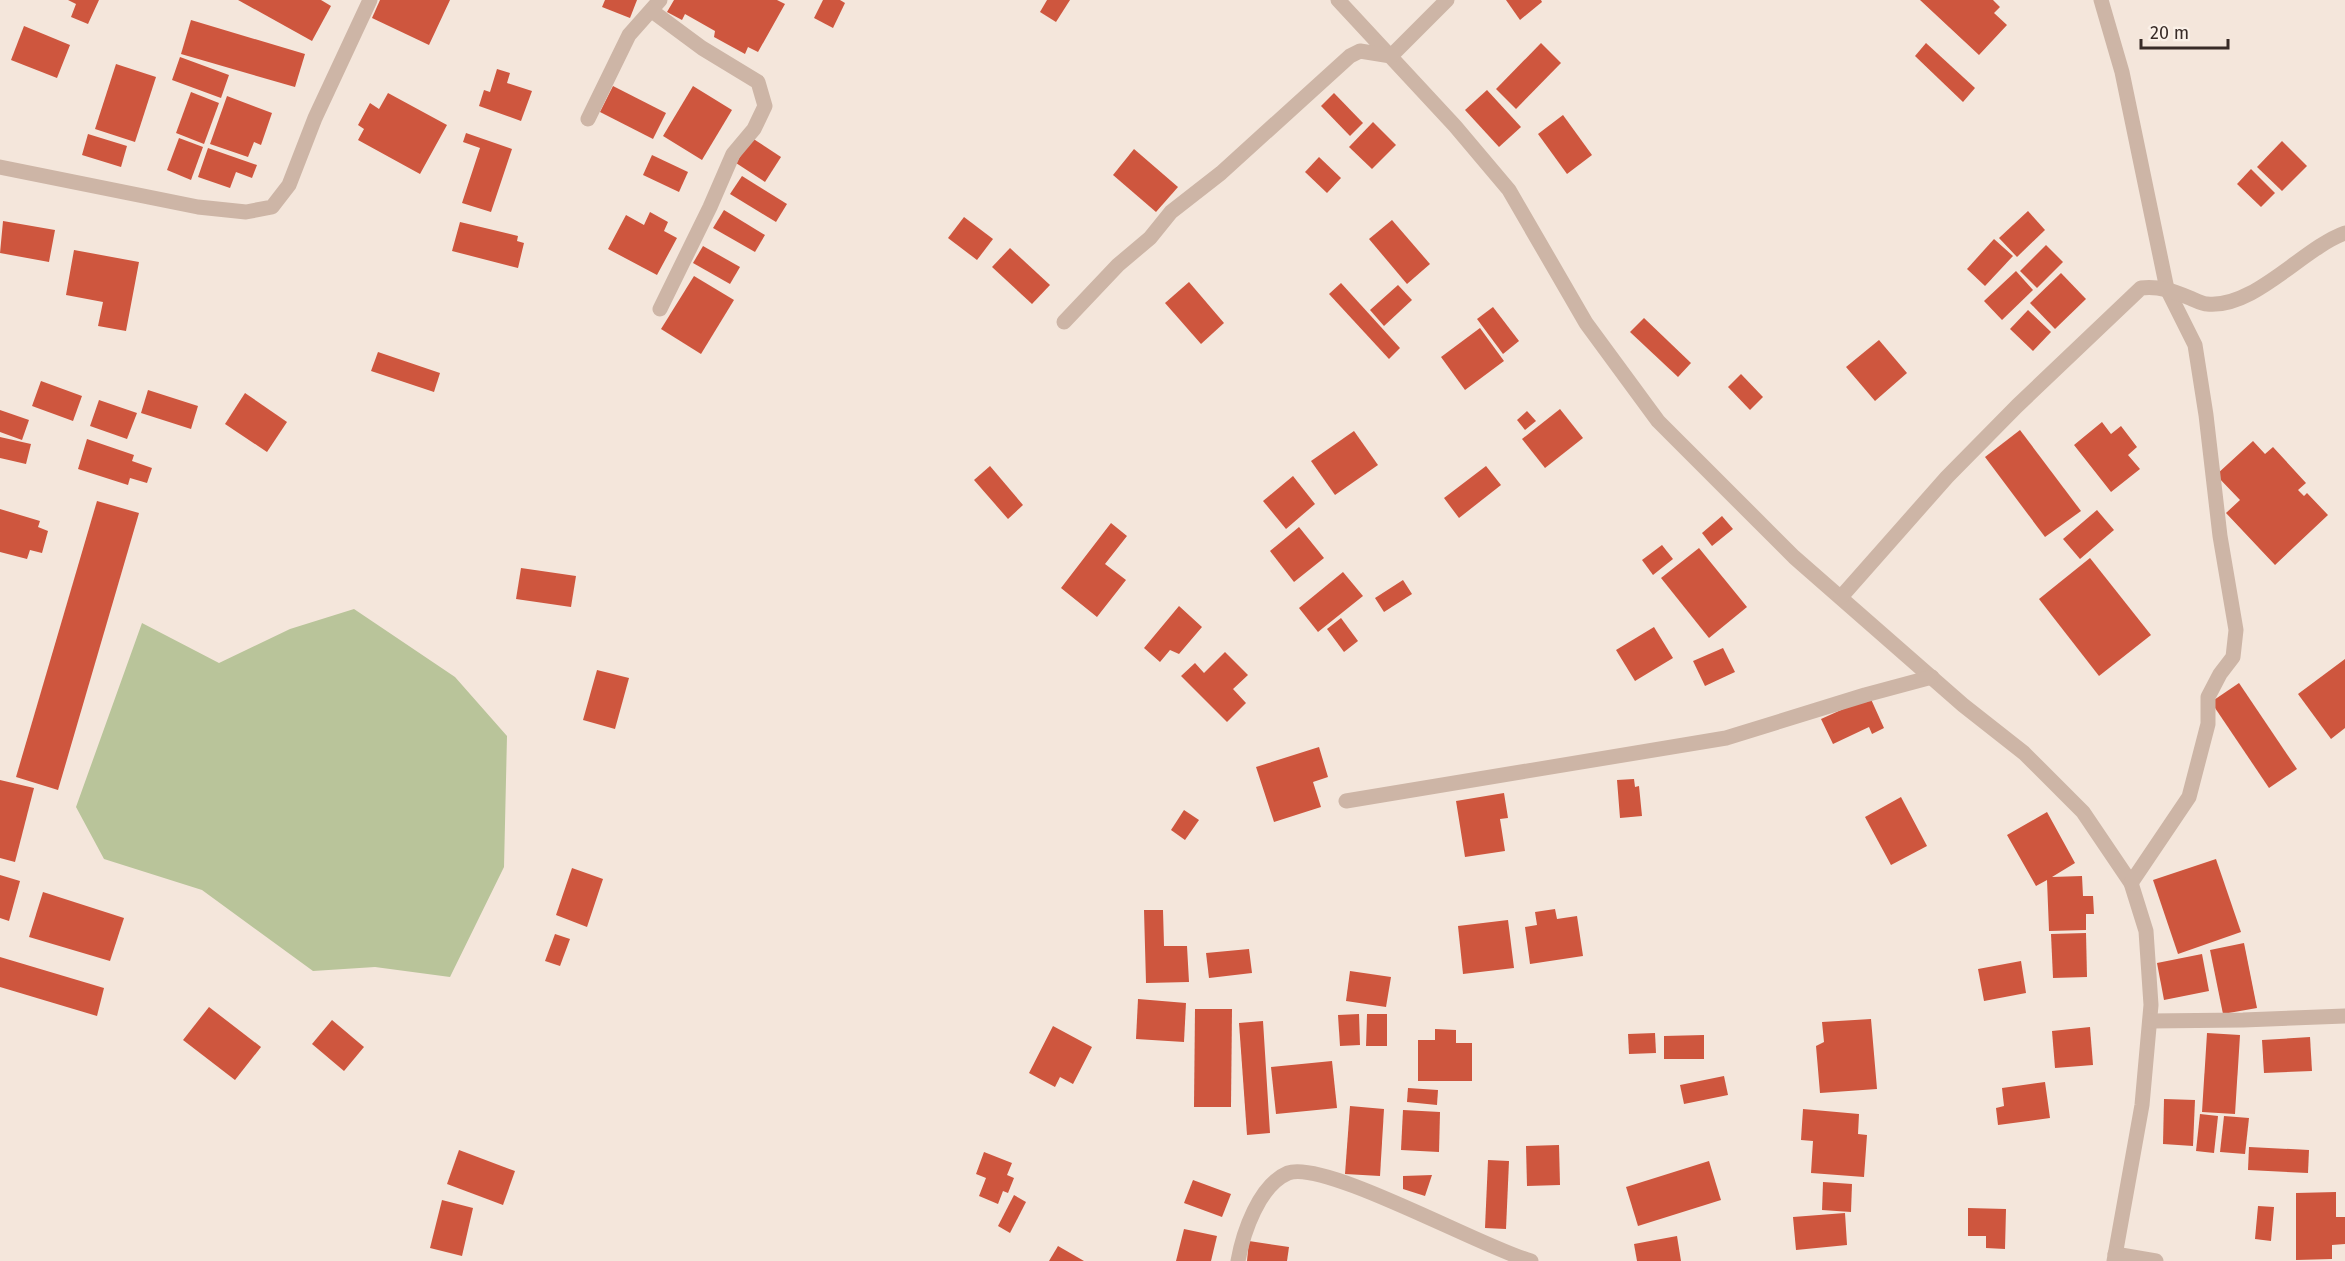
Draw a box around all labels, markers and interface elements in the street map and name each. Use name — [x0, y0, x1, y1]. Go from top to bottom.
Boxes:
scale bar — [2141, 12, 2228, 50]
text: 20 m — [2150, 22, 2189, 44]

